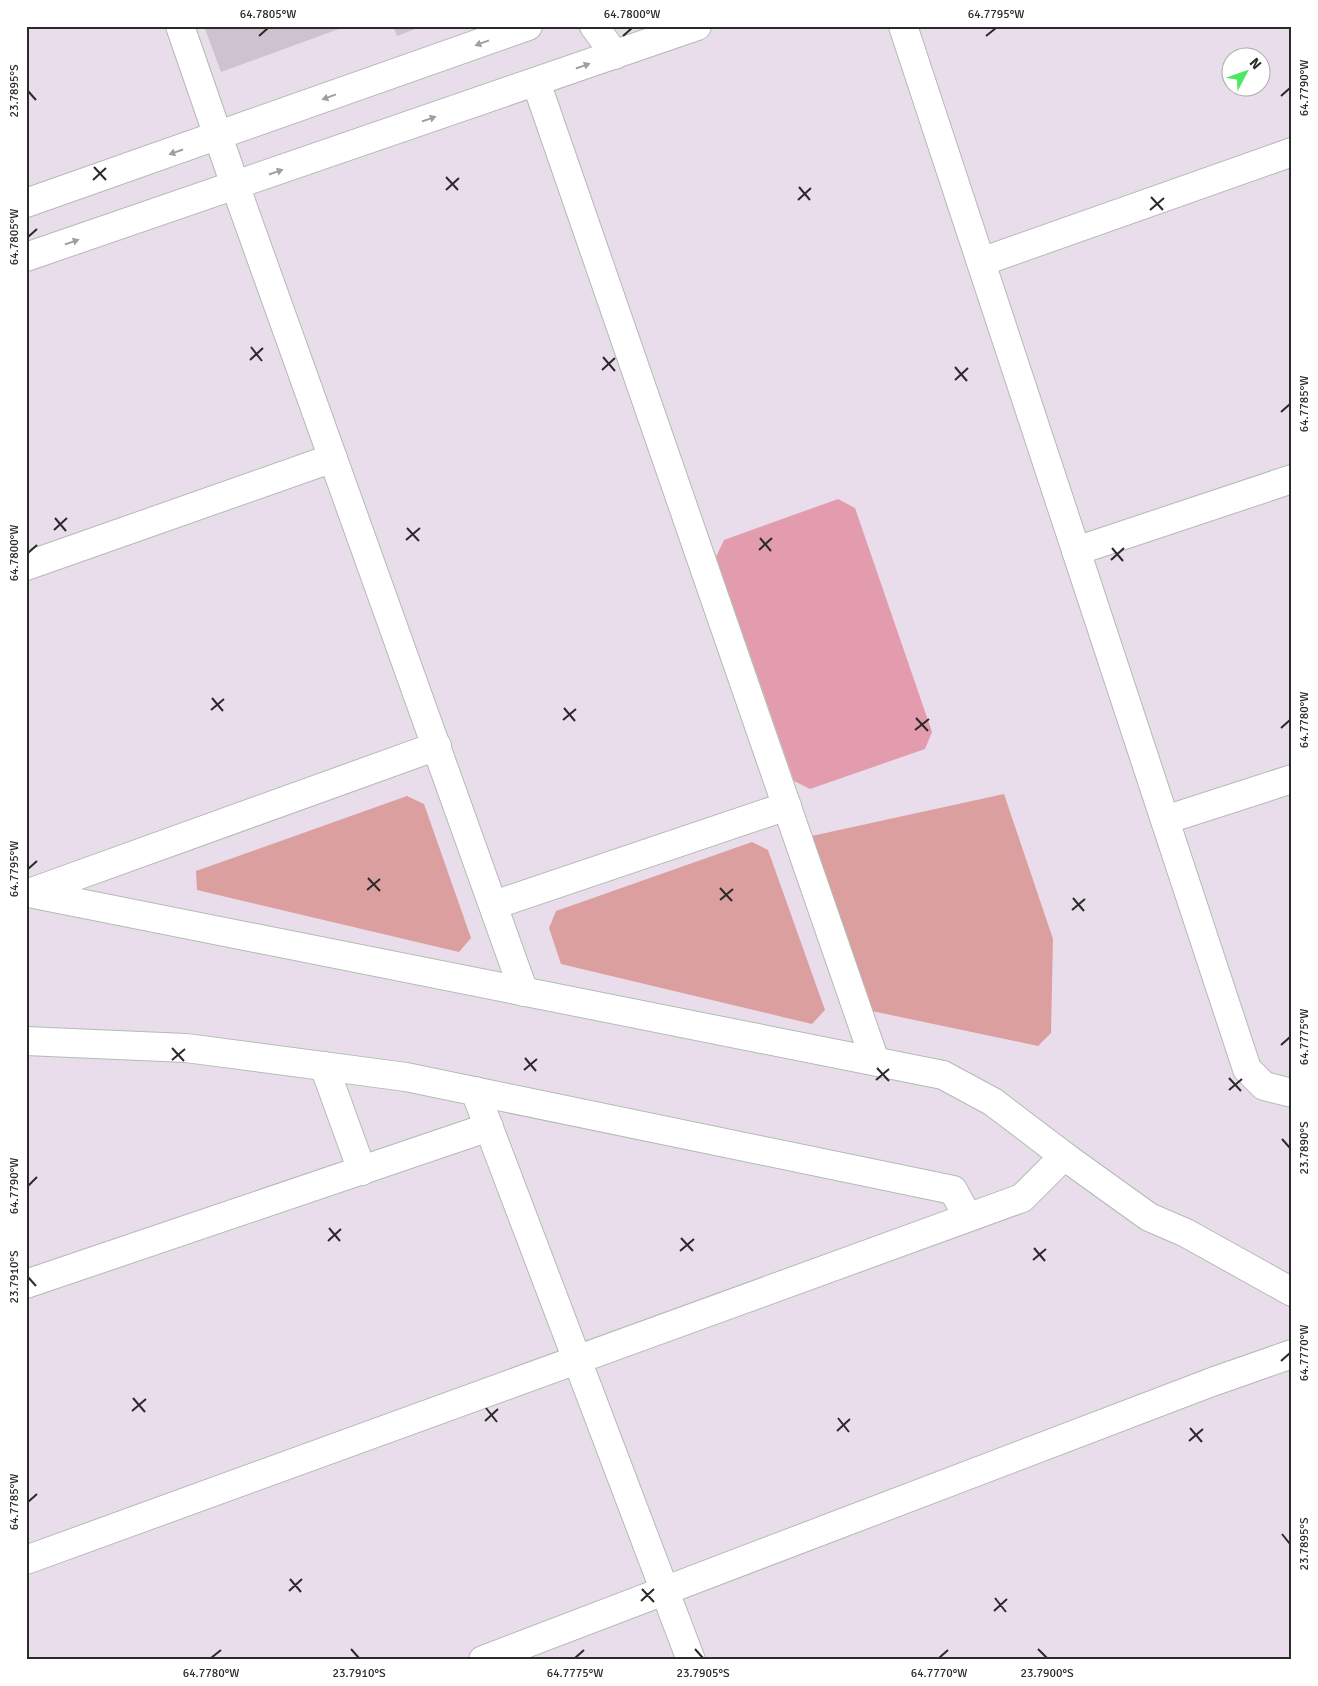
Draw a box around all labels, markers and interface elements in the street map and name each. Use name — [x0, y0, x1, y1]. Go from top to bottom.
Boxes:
text: 64.7805°W — [240, 7, 296, 22]
text: 64.7800°W — [604, 7, 660, 22]
text: 64.7795°W — [968, 7, 1024, 22]
one-way arrow — [474, 39, 489, 47]
north arrow — [1220, 48, 1270, 98]
text: N — [1246, 55, 1265, 73]
text: 64.7790°W — [1297, 60, 1312, 116]
one-way arrow — [576, 62, 591, 70]
text: 23.7895°S — [7, 64, 22, 118]
one-way arrow — [321, 93, 336, 101]
one-way arrow — [422, 115, 437, 122]
one-way arrow — [168, 148, 183, 156]
one-way arrow — [268, 167, 283, 175]
text: 64.7805°W — [7, 209, 22, 265]
one-way arrow — [65, 237, 80, 245]
text: 64.7785°W — [1297, 376, 1312, 432]
text: 64.7800°W — [7, 525, 22, 581]
text: 64.7780°W — [1297, 692, 1312, 748]
text: 64.7795°W — [7, 841, 22, 897]
text: 64.7775°W — [1297, 1009, 1312, 1065]
text: 23.7890°S — [1297, 1121, 1312, 1175]
text: 64.7790°W — [7, 1158, 22, 1214]
text: 23.7910°S — [7, 1250, 22, 1304]
text: 64.7770°W — [1297, 1325, 1312, 1381]
text: 64.7785°W — [7, 1474, 22, 1530]
text: 23.7895°S — [1297, 1517, 1312, 1571]
text: 64.7780°W — [183, 1666, 239, 1681]
text: 23.7910°S — [332, 1666, 386, 1681]
text: 64.7775°W — [547, 1666, 603, 1681]
text: 23.7905°S — [676, 1666, 730, 1681]
text: 64.7770°W — [911, 1666, 967, 1681]
text: 23.7900°S — [1020, 1666, 1074, 1681]

